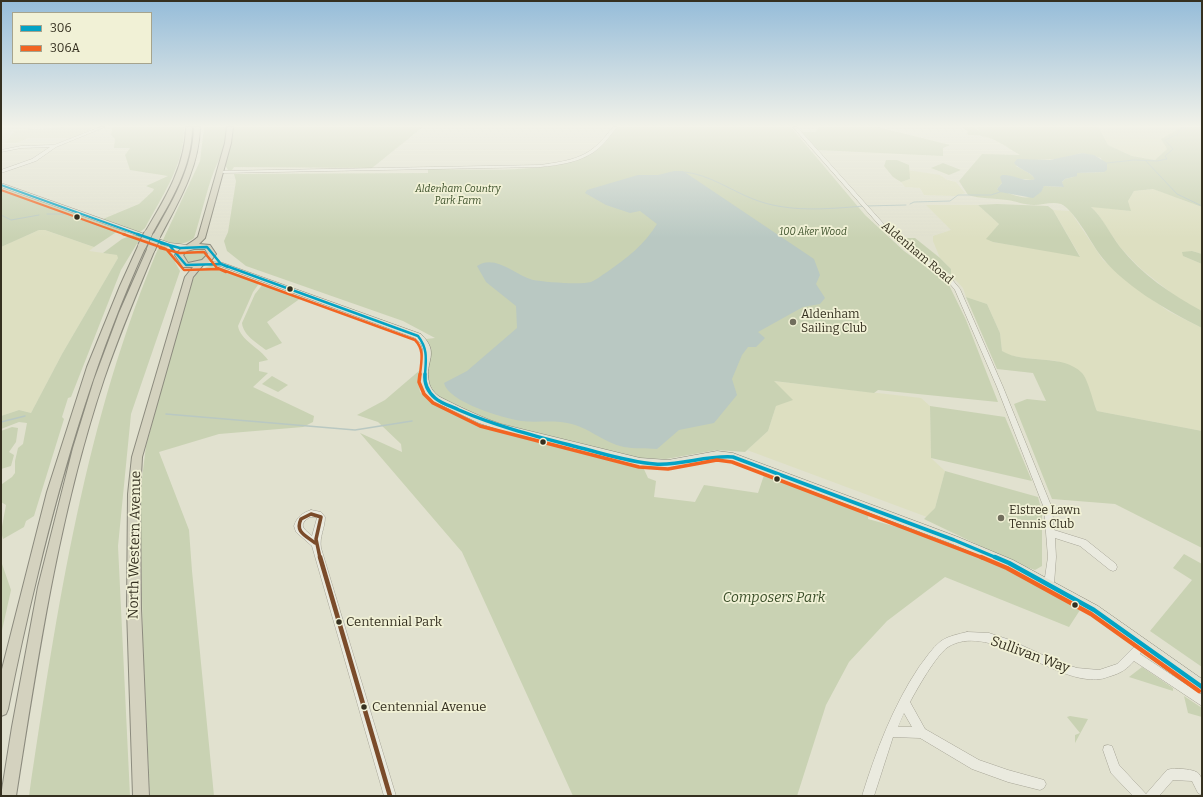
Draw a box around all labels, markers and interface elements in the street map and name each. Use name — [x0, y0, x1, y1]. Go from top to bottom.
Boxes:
legend — [12, 12, 152, 64]
text: 306 — [50, 21, 72, 35]
text: 306A — [50, 41, 80, 55]
park label: Aldenham Country Park Farm — [415, 183, 501, 206]
unlabelled marker — [72, 212, 82, 222]
street label: Aldenham Road — [878, 219, 956, 287]
park label: 100 Aker Wood — [779, 226, 847, 238]
unlabelled marker — [285, 284, 295, 294]
place label: Aldenham Sailing Club — [801, 308, 867, 336]
marker: Aldenham Sailing Club — [788, 317, 798, 327]
unlabelled marker — [538, 437, 548, 447]
street label: North Western Avenue — [125, 471, 145, 619]
unlabelled marker — [772, 474, 782, 484]
place label: Elstree Lawn Tennis Club — [1009, 504, 1080, 532]
marker: Elstree Lawn Tennis Club — [996, 513, 1006, 523]
park label: Composers Park — [723, 590, 825, 606]
unlabelled marker — [1070, 600, 1080, 610]
place label: Centennial Park — [346, 614, 442, 630]
marker: Centennial Park — [334, 617, 344, 627]
street label: Sullivan Way — [988, 633, 1072, 677]
place label: Centennial Avenue — [372, 699, 486, 715]
marker: Centennial Avenue — [359, 702, 369, 712]

